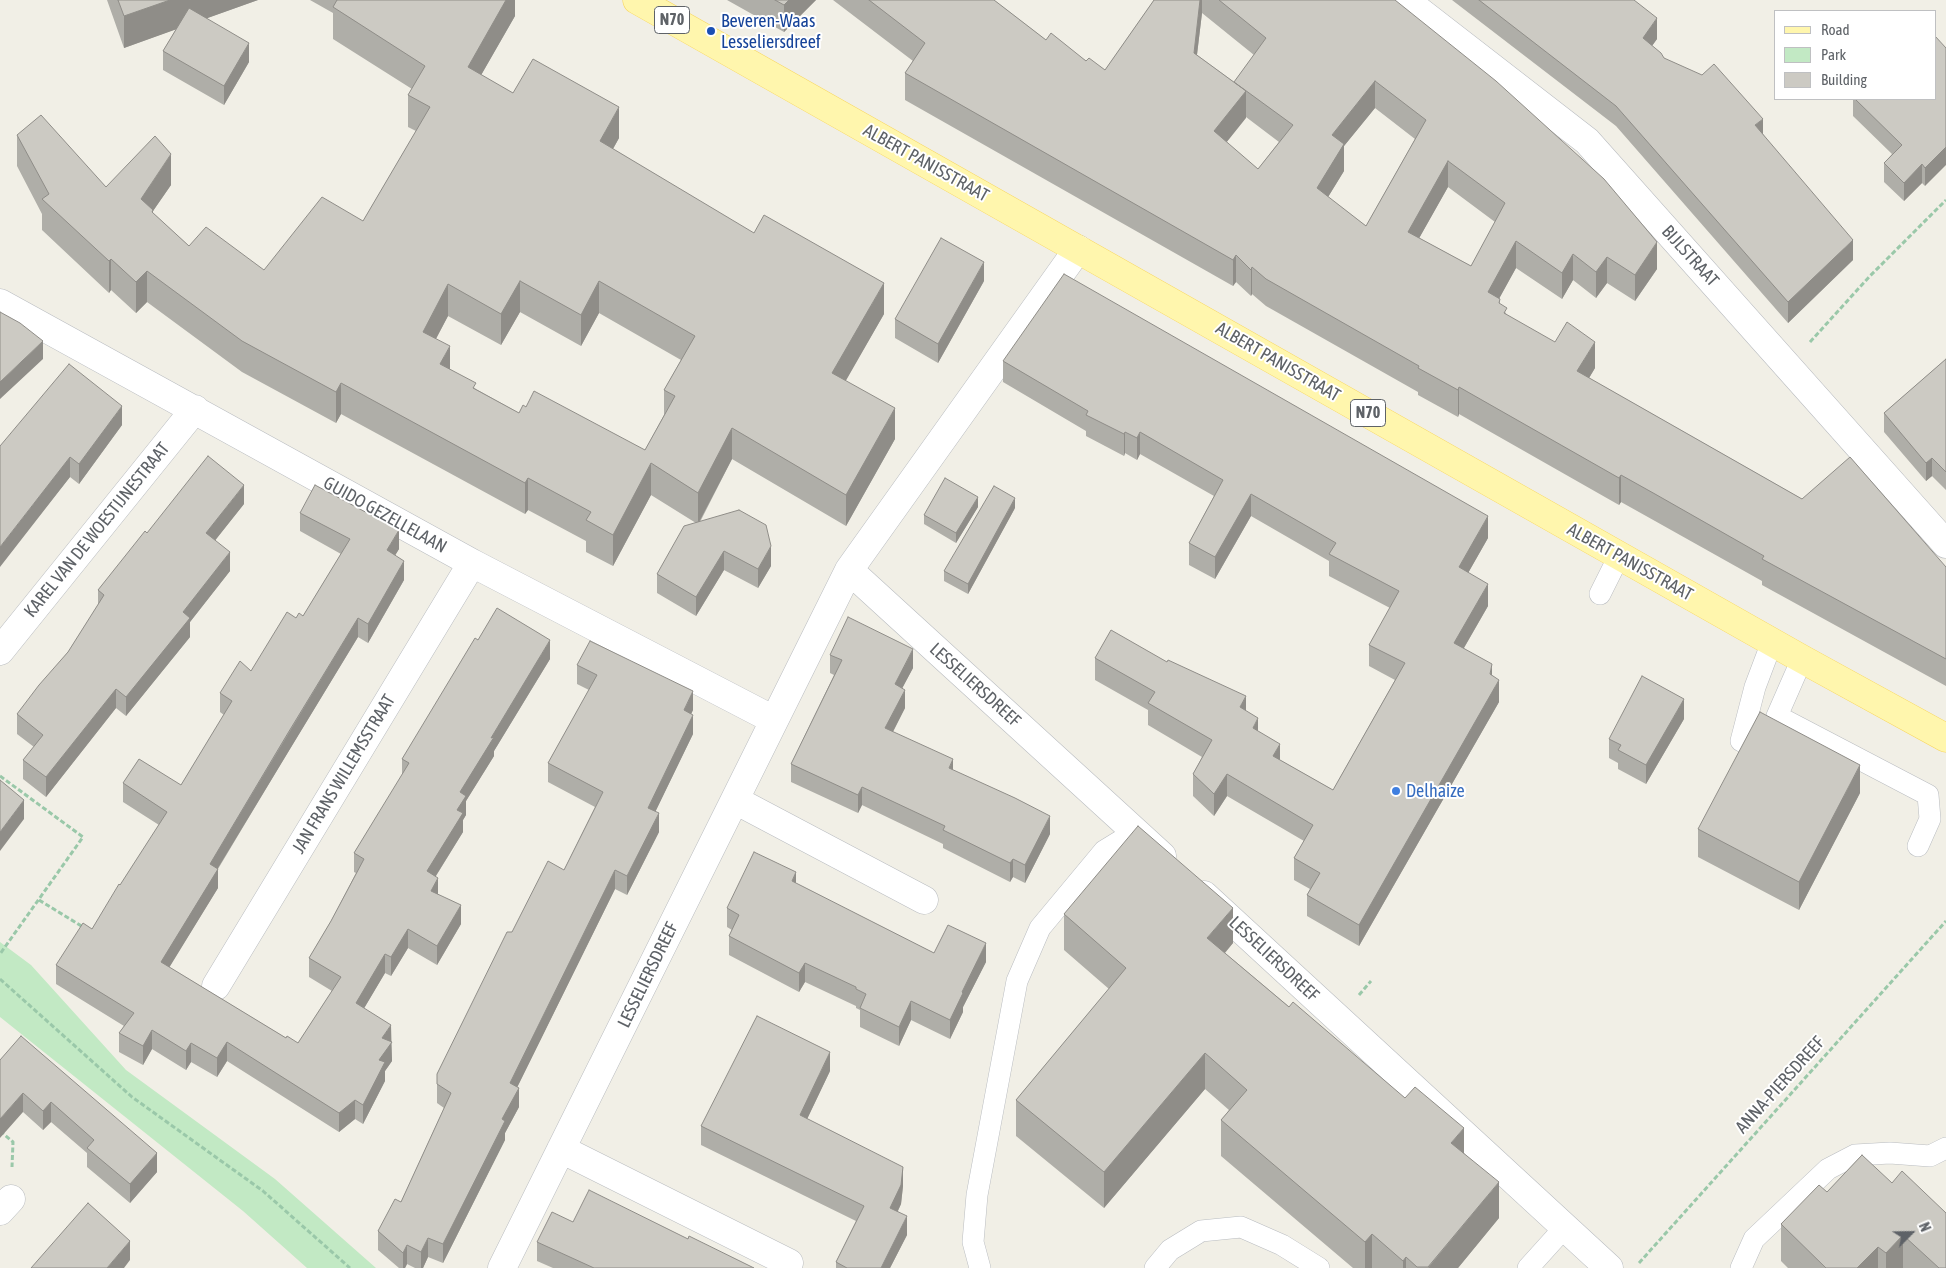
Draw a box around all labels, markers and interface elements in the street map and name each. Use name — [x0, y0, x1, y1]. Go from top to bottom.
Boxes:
road number: N70 — [654, 6, 690, 34]
place label: Beveren-Waas Lesseliersdreef — [721, 10, 821, 52]
legend — [1774, 10, 1936, 100]
text: Road — [1821, 21, 1850, 38]
marker: Beveren-Waas Lesseliersdreef — [705, 25, 717, 37]
text: Park — [1821, 46, 1846, 63]
text: Building — [1821, 71, 1867, 88]
street label: ALBERT PANISSTRAAT — [859, 120, 993, 206]
street label: BIJLSTRAAT — [1657, 221, 1723, 291]
street label: ALBERT PANISSTRAAT — [1212, 318, 1344, 406]
road number: N70 — [1350, 399, 1386, 426]
street label: KAREL VAN DE WOESTIJNESTRAAT — [20, 438, 174, 622]
street label: GUIDO GEZELLELAAN — [320, 472, 450, 558]
street label: ALBERT PANISSTRAAT — [1563, 519, 1697, 605]
street label: LESSELIERSDREEF — [925, 639, 1025, 731]
street label: JAN FRANS WILLEMSSTRAAT — [288, 691, 400, 857]
place label: Delhaize — [1406, 780, 1465, 802]
marker: Delhaize — [1390, 785, 1402, 797]
street label: LESSELIERSDREEF — [1225, 912, 1323, 1006]
street label: LESSELIERSDREEF — [613, 919, 683, 1031]
street label: ANNA-PIERSDREEF — [1731, 1032, 1829, 1138]
north arrow — [1886, 1208, 1936, 1258]
text: N — [1916, 1220, 1934, 1234]

